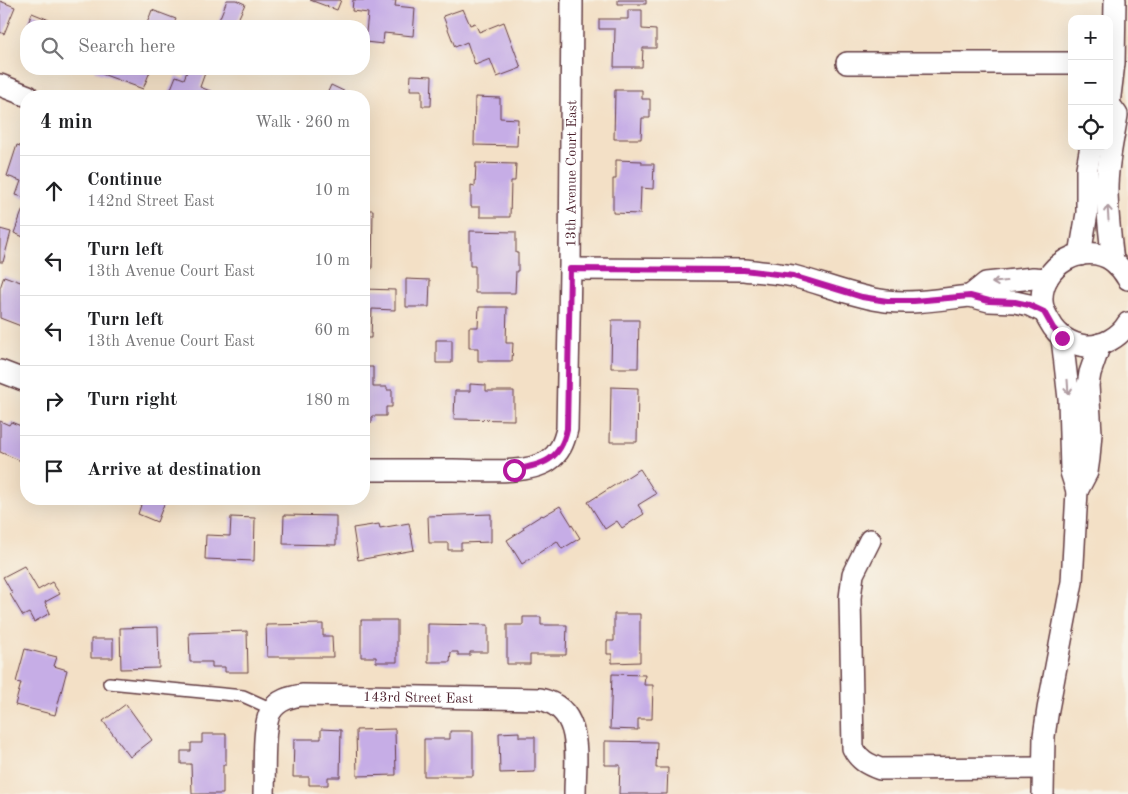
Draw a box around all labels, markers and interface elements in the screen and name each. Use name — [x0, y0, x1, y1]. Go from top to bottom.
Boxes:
map controls — [1068, 15, 1113, 150]
button: + — [1068, 15, 1113, 60]
search box — [20, 20, 370, 75]
icon: search — [38, 34, 66, 62]
text: Search here — [78, 38, 175, 57]
button: − — [1068, 60, 1113, 105]
street label: 13th Avenue Court East — [564, 100, 579, 247]
button: locate — [1068, 105, 1113, 150]
text: 4 min — [40, 112, 93, 133]
text: Walk · 260 m — [255, 115, 350, 131]
text: Continue — [87, 171, 162, 190]
icon: ahead — [40, 177, 68, 205]
text: 10 m — [314, 183, 350, 199]
text: 142nd Street East — [87, 194, 215, 210]
one-way arrow — [1103, 205, 1112, 221]
text: Turn left — [87, 241, 164, 260]
icon: left — [40, 247, 68, 275]
text: 10 m — [314, 253, 350, 269]
text: 13th Avenue Court East — [87, 264, 255, 280]
one-way arrow — [991, 277, 1007, 287]
text: Turn left — [87, 311, 164, 330]
icon: left — [40, 317, 68, 345]
text: 60 m — [314, 323, 350, 339]
route end — [1051, 327, 1074, 350]
text: 13th Avenue Court East — [87, 334, 255, 350]
one-way arrow — [1063, 379, 1073, 395]
icon: right — [40, 387, 68, 415]
text: Turn right — [87, 391, 177, 410]
text: 180 m — [305, 393, 350, 409]
icon: arrive — [40, 457, 68, 485]
route start — [503, 459, 526, 482]
text: Arrive at destination — [87, 461, 261, 480]
street label: 143rd Street East — [363, 690, 473, 706]

